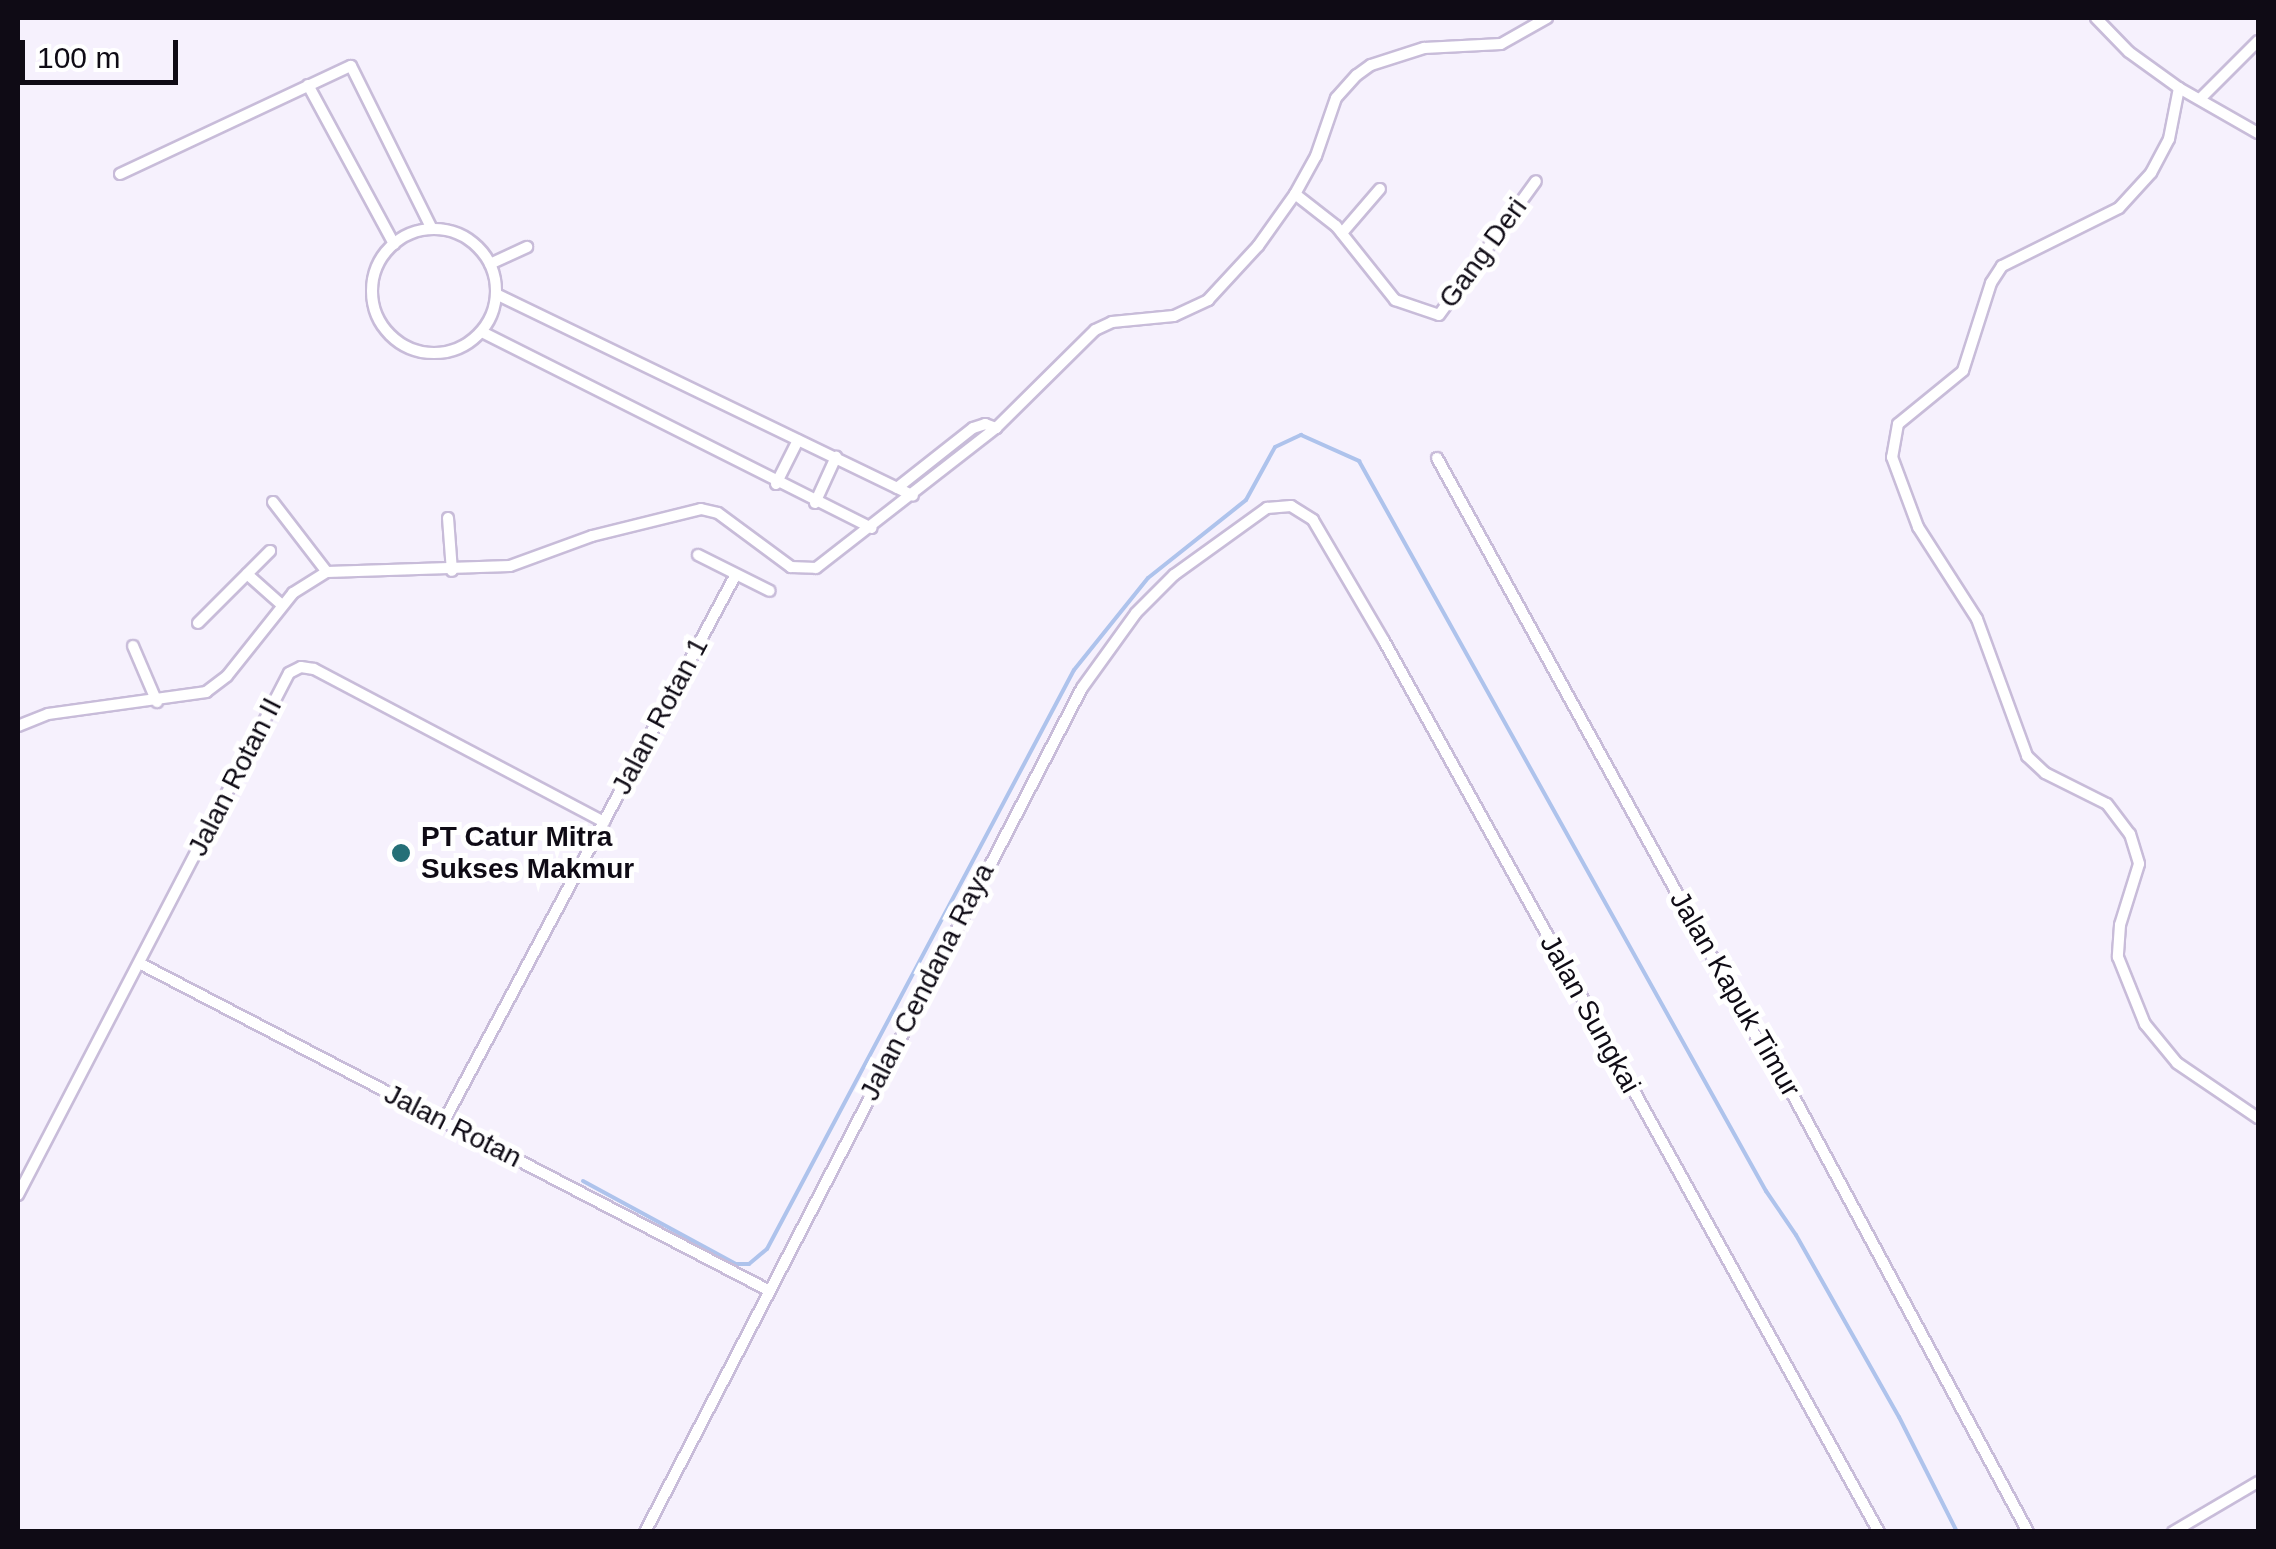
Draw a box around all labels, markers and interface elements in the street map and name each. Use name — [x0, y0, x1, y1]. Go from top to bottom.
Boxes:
scale bar — [25, 20, 182, 82]
text: 100 m — [37, 41, 120, 74]
street label: Gang Deri — [1432, 192, 1534, 314]
street label: Jalan Rotan 1 — [605, 632, 715, 800]
street label: Jalan Rotan II — [181, 692, 289, 862]
place label: PT Catur Mitra Sukses Makmur — [421, 820, 634, 886]
marker: PT Catur Mitra Sukses Makmur — [390, 842, 412, 864]
street label: Jalan Cendana Raya — [853, 858, 1001, 1106]
street label: Jalan Kapuk Timur — [1662, 885, 1808, 1103]
street label: Jalan Sungkai — [1533, 929, 1647, 1099]
street label: Jalan Rotan — [379, 1077, 527, 1175]

